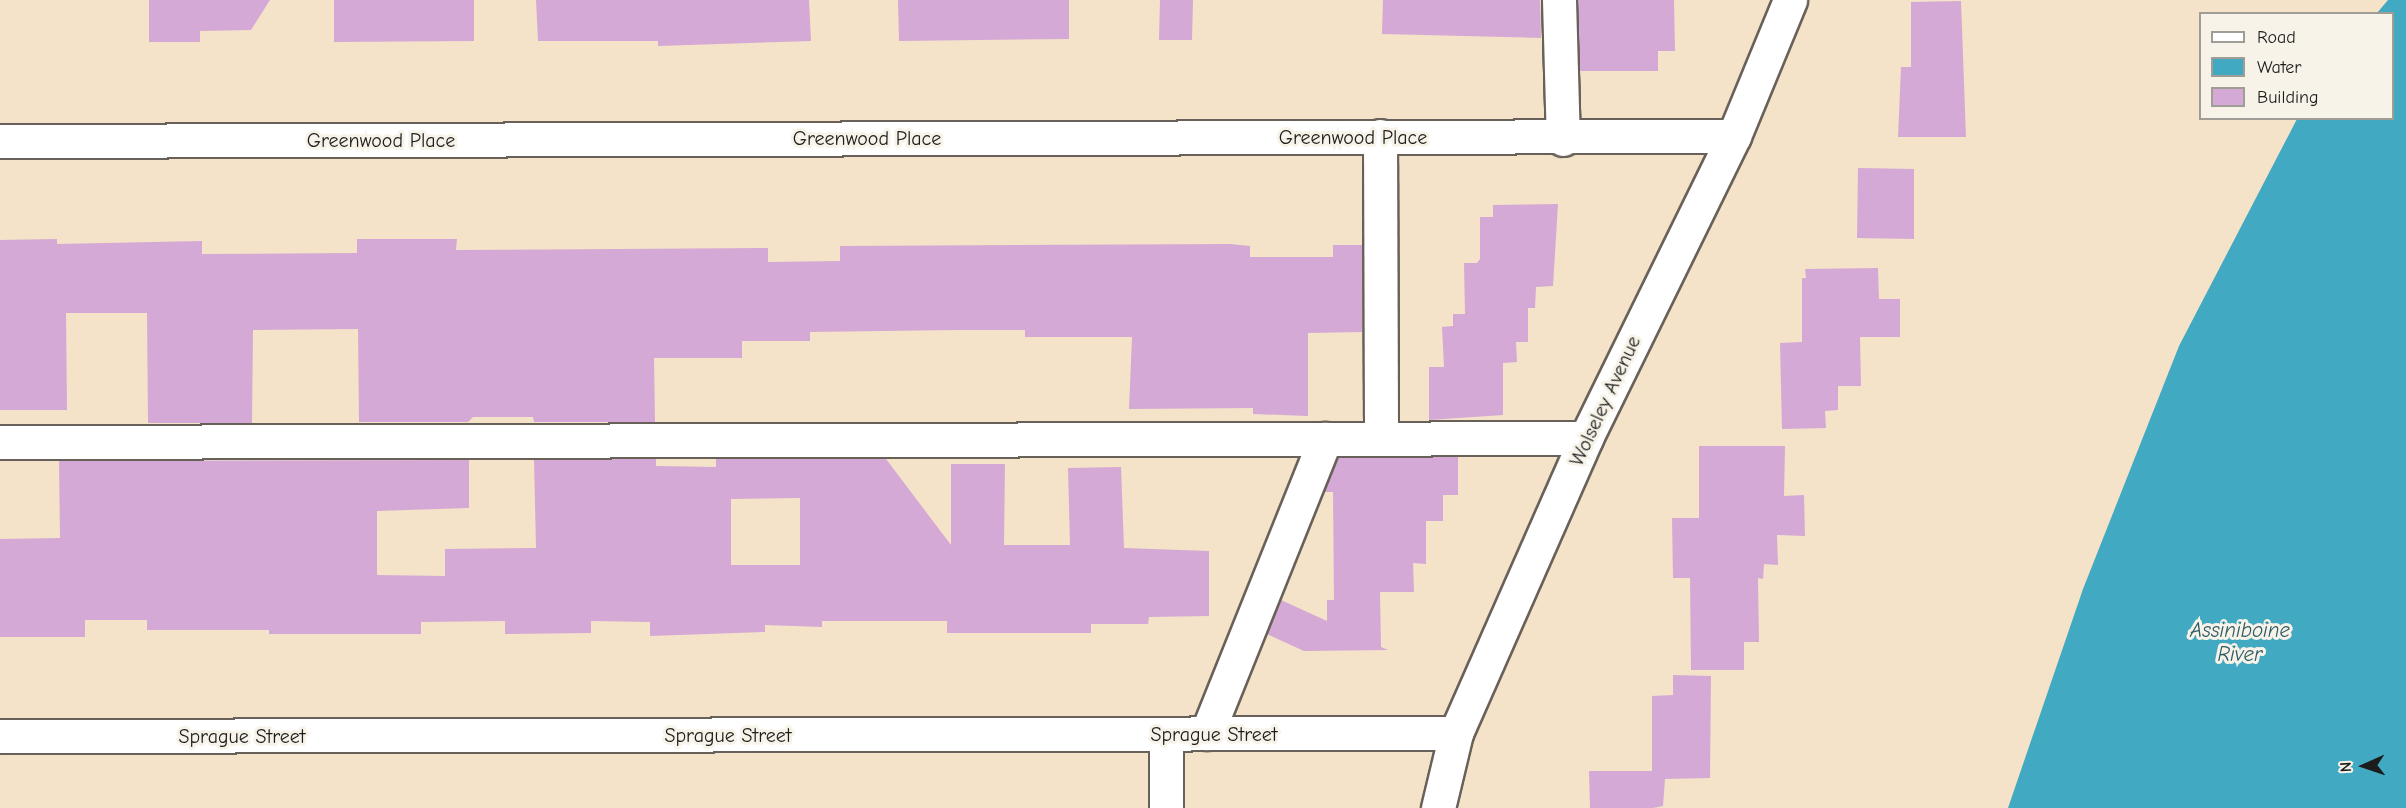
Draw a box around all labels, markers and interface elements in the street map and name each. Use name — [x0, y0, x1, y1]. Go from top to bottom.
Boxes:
legend — [2199, 12, 2394, 120]
text: Road — [2257, 27, 2296, 48]
text: Water — [2257, 57, 2301, 78]
text: Building — [2257, 87, 2319, 108]
street label: Greenwood Place — [1279, 125, 1427, 149]
street label: Greenwood Place — [793, 126, 941, 150]
street label: Greenwood Place — [307, 128, 455, 152]
street label: Wolseley Avenue — [1564, 332, 1646, 470]
water label: Assiniboine River — [2190, 617, 2290, 667]
street label: Sprague Street — [1150, 722, 1278, 746]
street label: Sprague Street — [664, 723, 792, 747]
street label: Sprague Street — [178, 724, 306, 748]
north arrow — [2334, 736, 2394, 796]
text: N — [2337, 761, 2355, 773]

